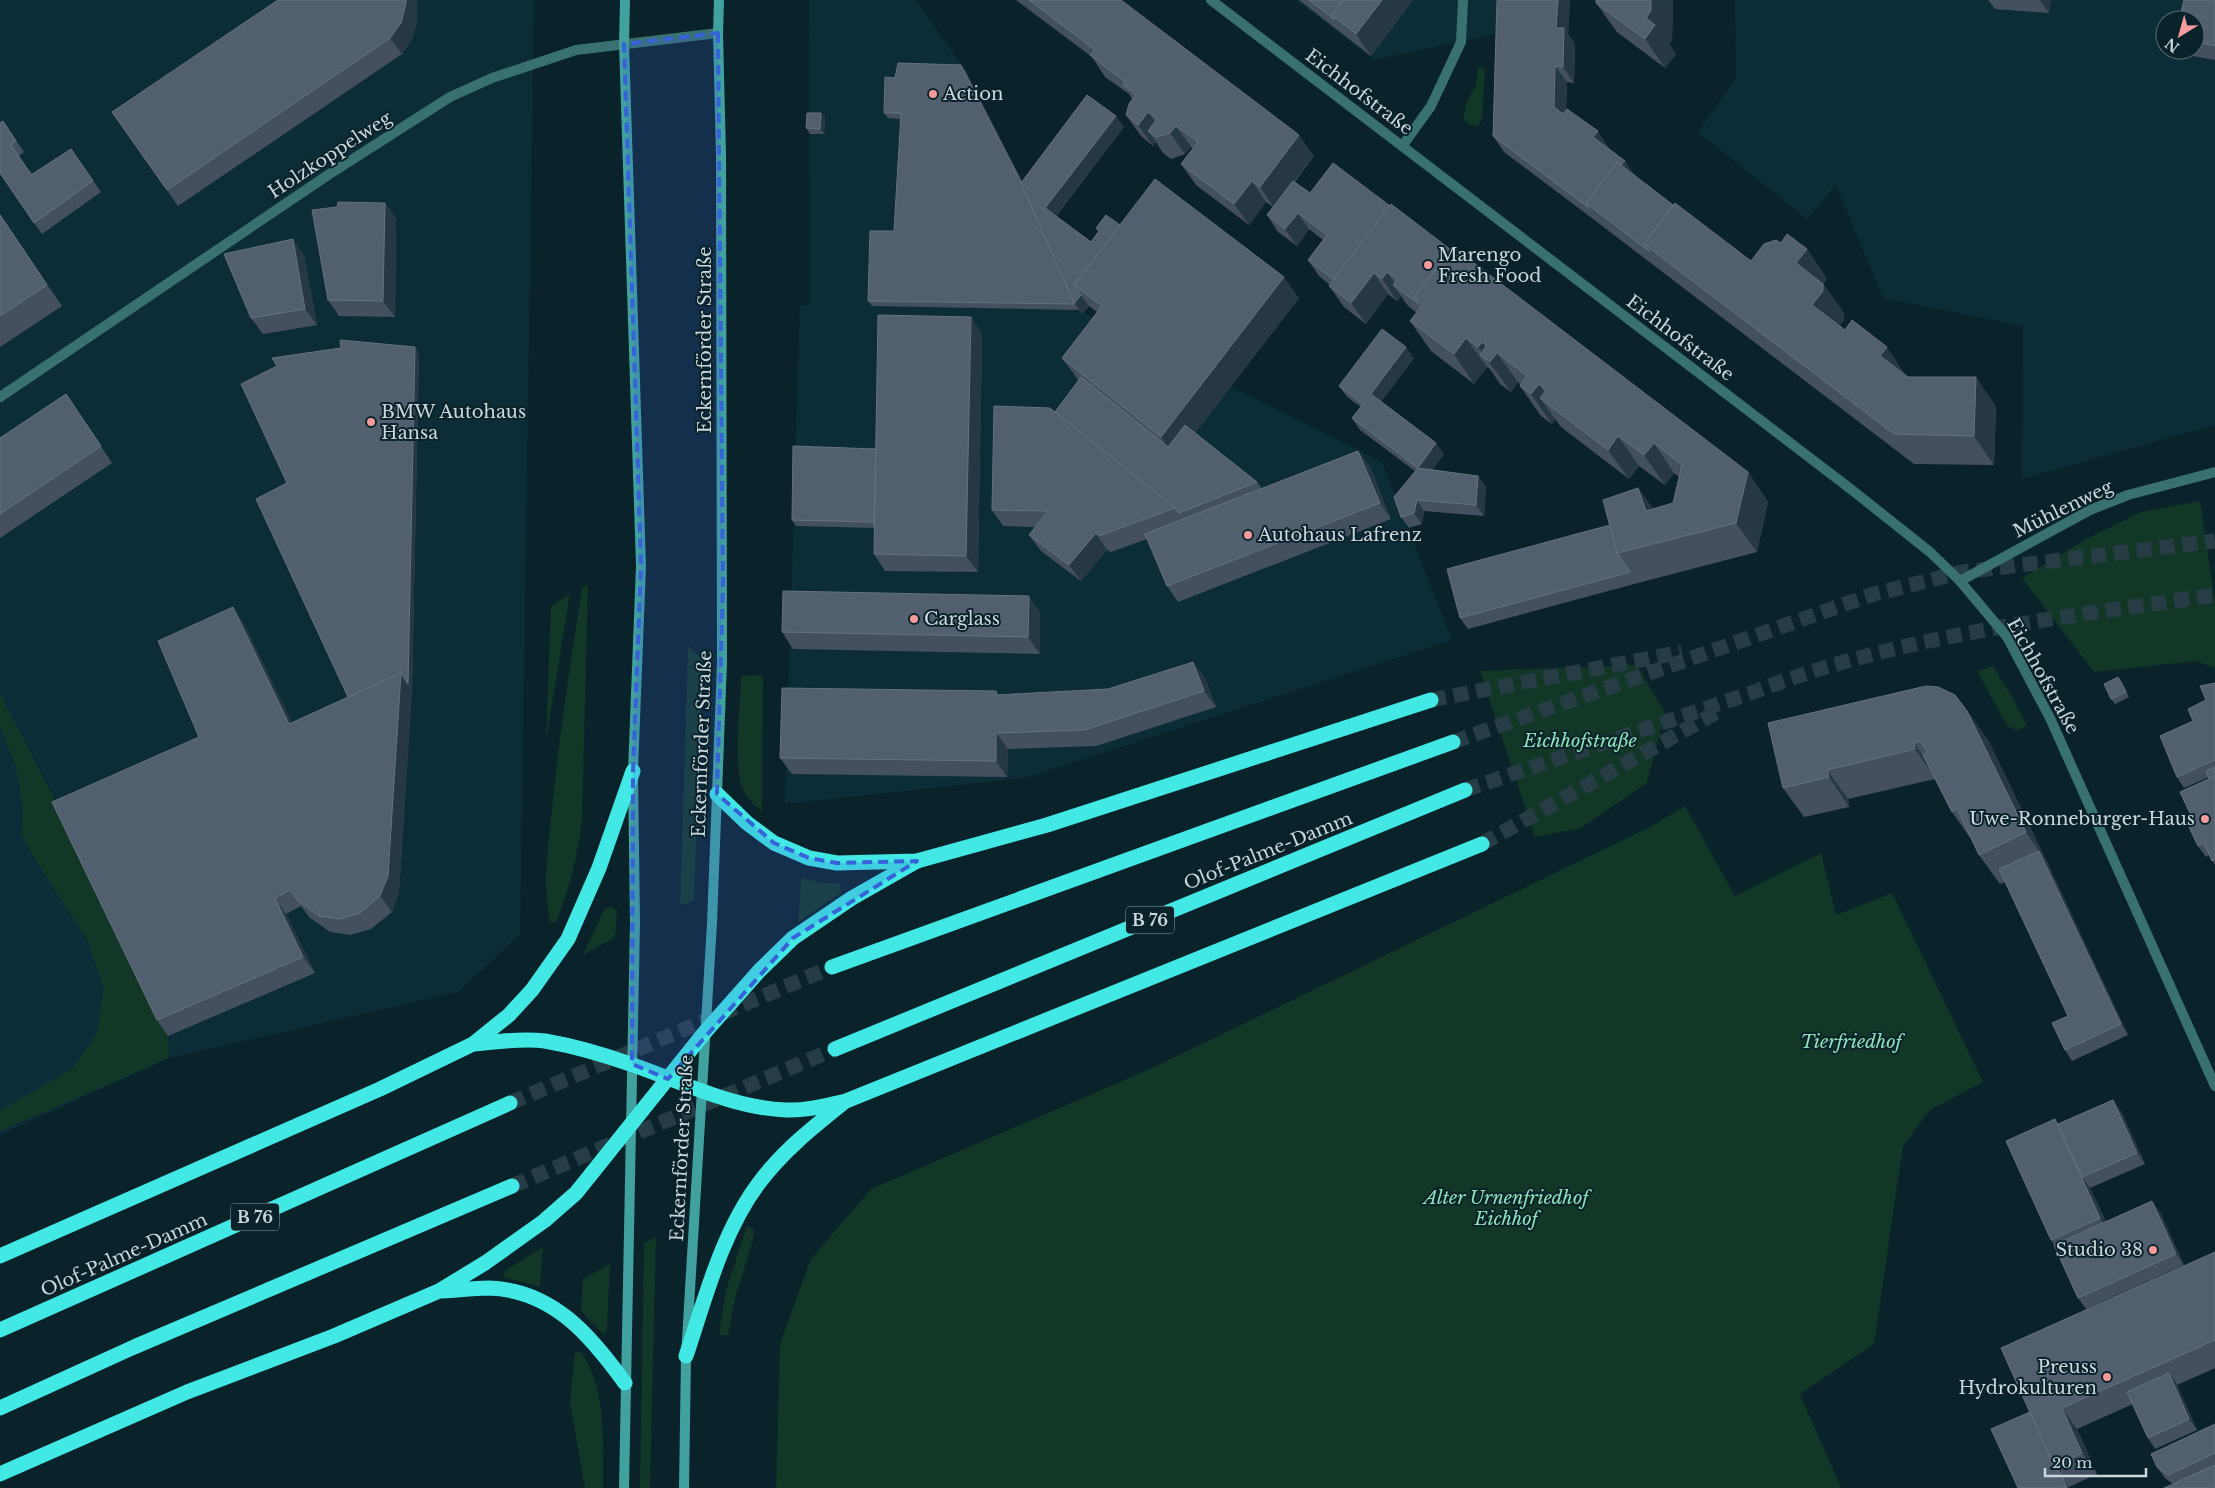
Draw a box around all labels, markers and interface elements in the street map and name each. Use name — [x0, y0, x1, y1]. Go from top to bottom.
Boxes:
north arrow — [2155, 10, 2205, 60]
text: N — [2162, 34, 2183, 57]
street label: Eichhofstraße — [1301, 44, 1417, 140]
place label: Action — [942, 83, 1003, 105]
marker: Action — [927, 88, 939, 100]
street label: Holzkoppelweg — [264, 107, 396, 203]
place label: Marengo Fresh Food — [1438, 244, 1541, 287]
street label: Eckernförder Straße — [694, 246, 716, 434]
marker: Marengo Fresh Food — [1422, 259, 1434, 271]
street label: Eichhofstraße — [1622, 290, 1738, 386]
place label: BMW Autohaus Hansa — [381, 401, 526, 444]
marker: BMW Autohaus Hansa — [365, 416, 377, 428]
street label: Mühlenweg — [2010, 475, 2117, 543]
place label: Autohaus Lafrenz — [1257, 524, 1422, 546]
marker: Autohaus Lafrenz — [1242, 529, 1254, 541]
place label: Carglass — [924, 608, 1000, 630]
marker: Carglass — [908, 613, 920, 625]
street label: Eichhofstraße — [2002, 614, 2084, 738]
street label: Eckernförder Straße — [688, 650, 716, 838]
park label: Eichhofstraße — [1522, 730, 1637, 752]
street label: Olof-Palme-Damm — [1181, 807, 1355, 895]
place label: Uwe-Ronneburger-Haus — [1969, 808, 2195, 830]
marker: Uwe-Ronneburger-Haus — [2199, 813, 2211, 825]
road number: B 76 — [1126, 906, 1174, 934]
park label: Tierfriedhof — [1801, 1031, 1905, 1053]
street label: Eckernförder Straße — [666, 1054, 698, 1242]
park label: Alter Urnenfriedhof Eichhof — [1422, 1187, 1592, 1230]
road number: B 76 — [231, 1204, 279, 1230]
street label: Olof-Palme-Damm — [37, 1208, 211, 1302]
place label: Studio 38 — [2055, 1239, 2143, 1261]
marker: Studio 38 — [2147, 1244, 2159, 1256]
place label: Preuss Hydrokulturen — [1958, 1356, 2097, 1399]
marker: Preuss Hydrokulturen — [2101, 1371, 2113, 1383]
scale bar — [2045, 1446, 2146, 1478]
text: 20 m — [2052, 1453, 2092, 1472]

